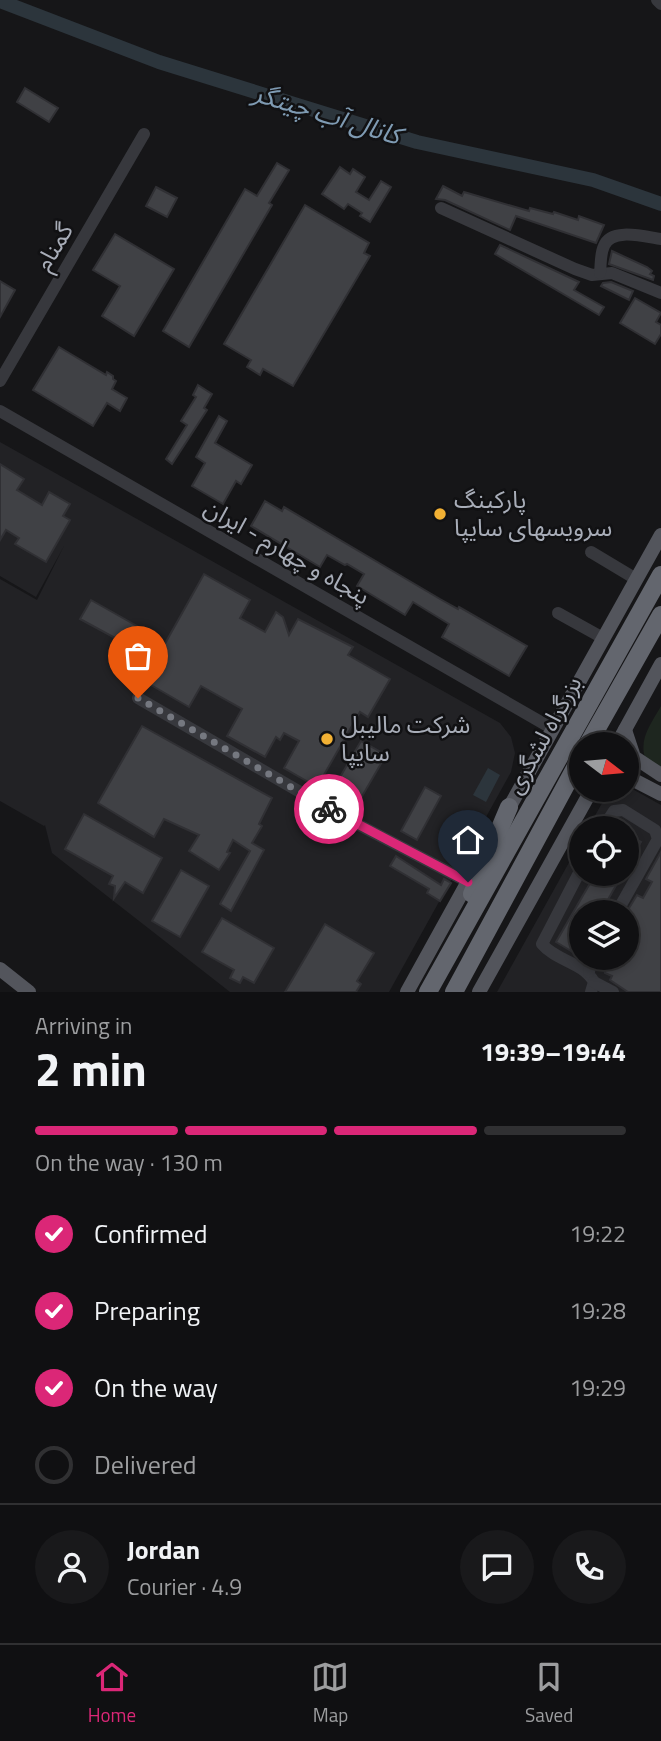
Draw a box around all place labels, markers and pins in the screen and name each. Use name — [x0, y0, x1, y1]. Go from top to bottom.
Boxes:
place label: پارکینگ سرویسهای سایپا — [454, 481, 612, 545]
marker: پارکینگ سرویسهای سایپا — [432, 506, 448, 522]
pin — [108, 626, 168, 698]
place label: شرکت مالیبل سایپا — [341, 706, 470, 770]
marker: شرکت مالیبل سایپا — [319, 731, 335, 747]
pin — [438, 810, 498, 882]

